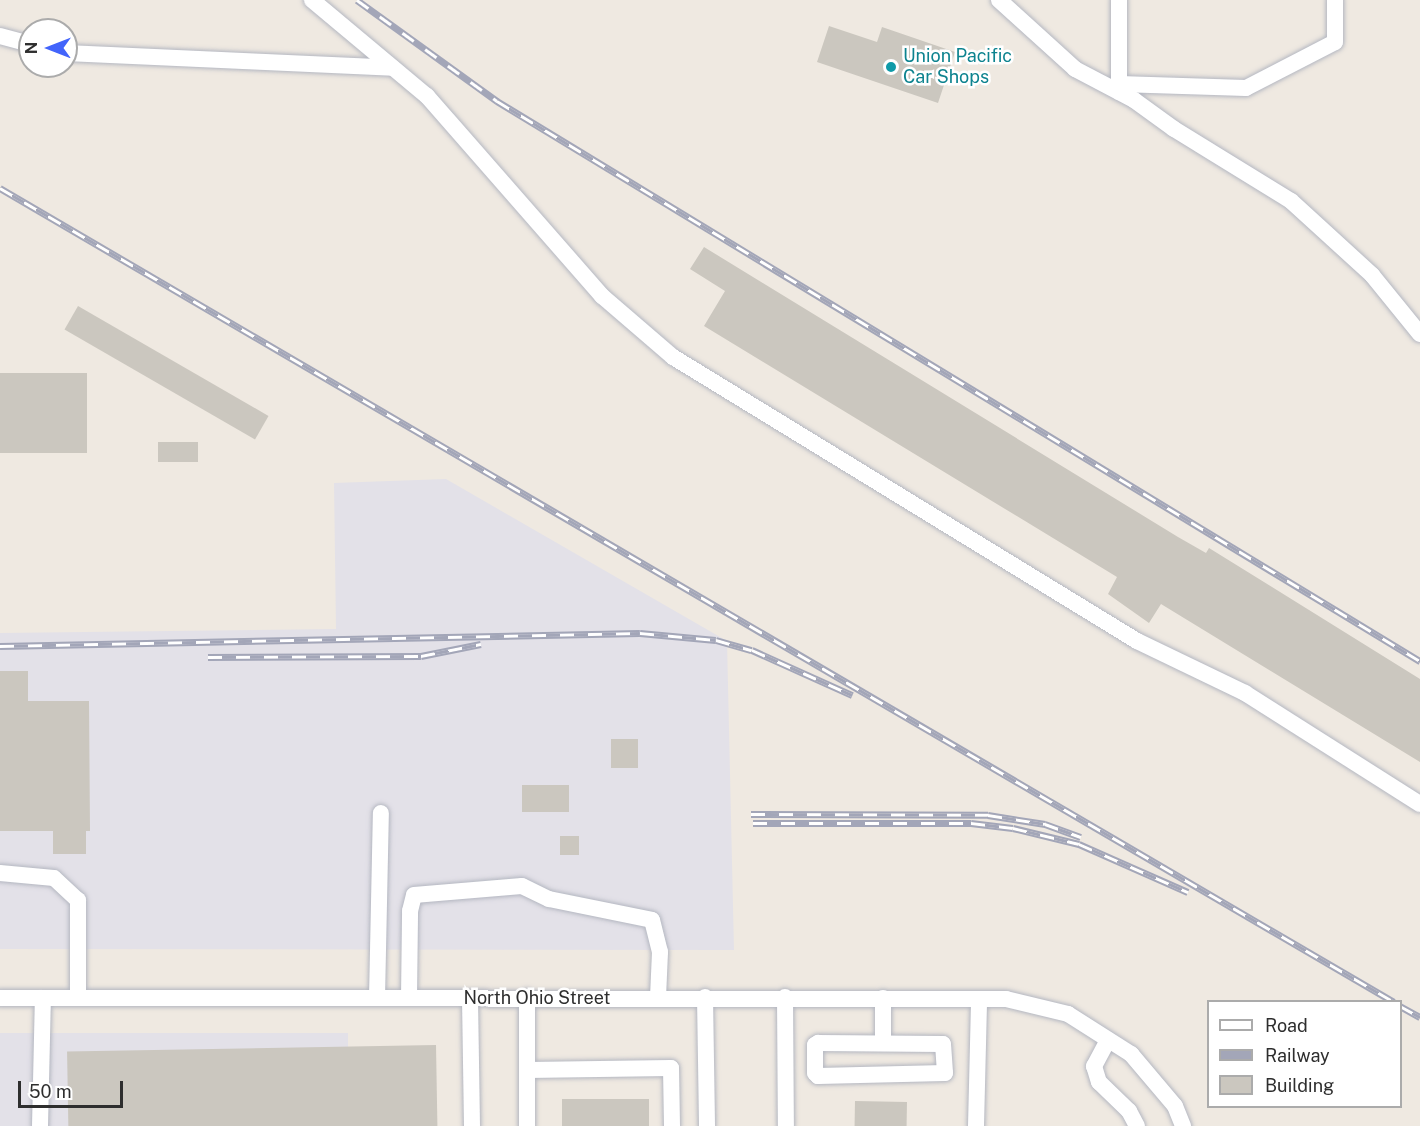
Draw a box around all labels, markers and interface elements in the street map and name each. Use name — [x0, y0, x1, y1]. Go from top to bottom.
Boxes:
north arrow — [18, 18, 78, 78]
text: N — [22, 42, 41, 54]
place label: Union Pacific Car Shops — [903, 46, 1012, 88]
marker: Union Pacific Car Shops — [884, 60, 898, 74]
street label: North Ohio Street — [463, 987, 611, 1009]
legend — [1207, 1000, 1402, 1108]
text: Road — [1265, 1015, 1308, 1036]
text: Railway — [1265, 1045, 1330, 1066]
scale bar — [21, 1069, 126, 1107]
text: Building — [1265, 1075, 1334, 1096]
text: 50 m — [29, 1081, 72, 1102]

